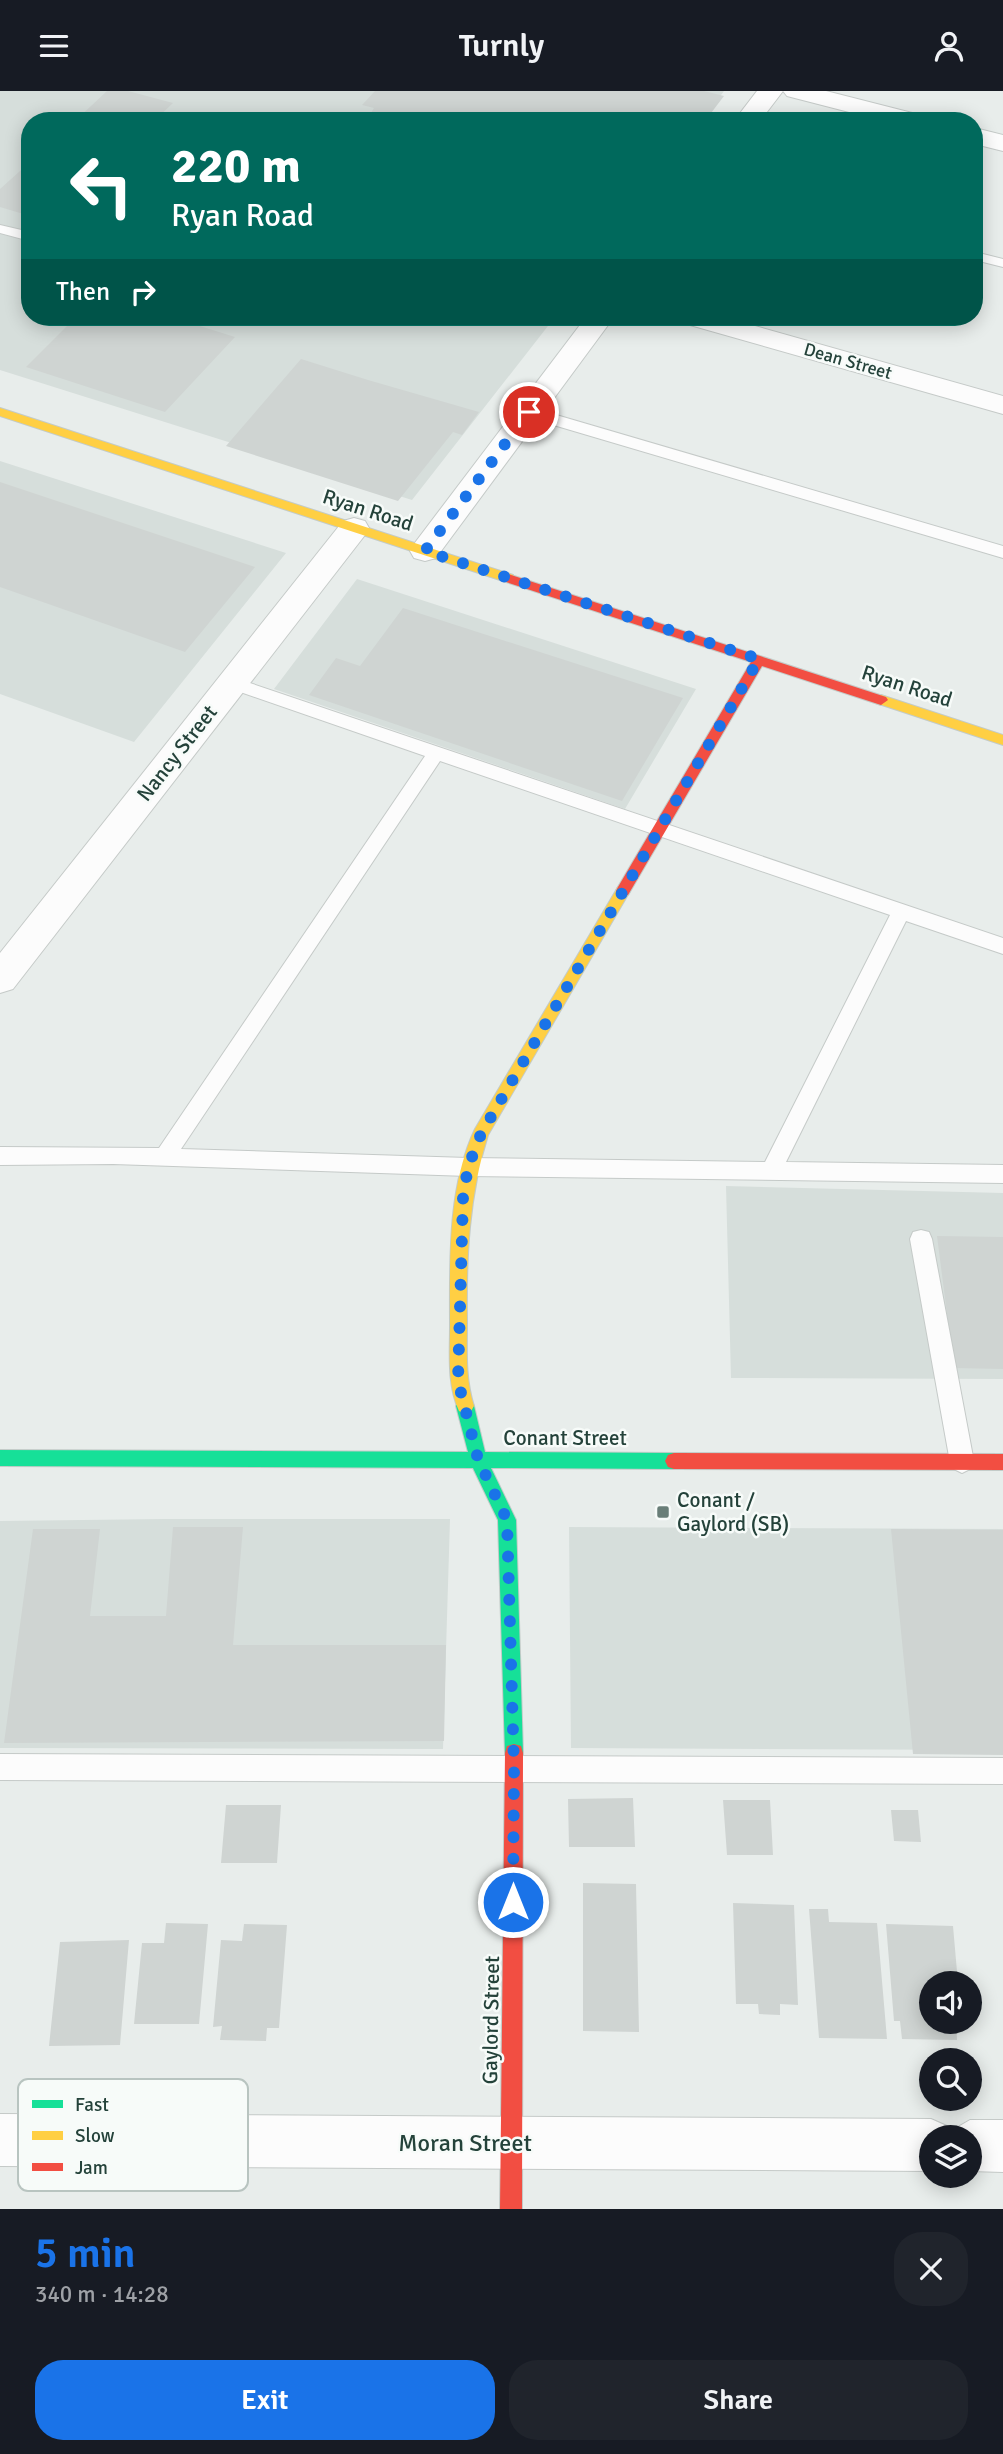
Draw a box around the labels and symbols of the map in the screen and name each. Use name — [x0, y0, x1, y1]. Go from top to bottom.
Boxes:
street label: Dean Street — [801, 338, 895, 384]
pin — [499, 382, 559, 442]
street label: Ryan Road — [319, 483, 417, 537]
street label: Ryan Road — [858, 659, 956, 713]
street label: Nancy Street — [131, 700, 223, 806]
street label: Conant Street — [503, 1425, 627, 1451]
place label: Conant / Gaylord (SB) — [677, 1487, 789, 1537]
marker: Conant / Gaylord (SB) — [655, 1504, 671, 1520]
position arrow — [476, 1865, 550, 1939]
street label: Gaylord Street — [477, 1955, 505, 2085]
legend — [18, 2079, 248, 2191]
text: Fast — [75, 2093, 109, 2117]
text: Slow — [75, 2124, 115, 2148]
street label: Moran Street — [398, 2128, 532, 2158]
text: Jam — [75, 2156, 108, 2180]

